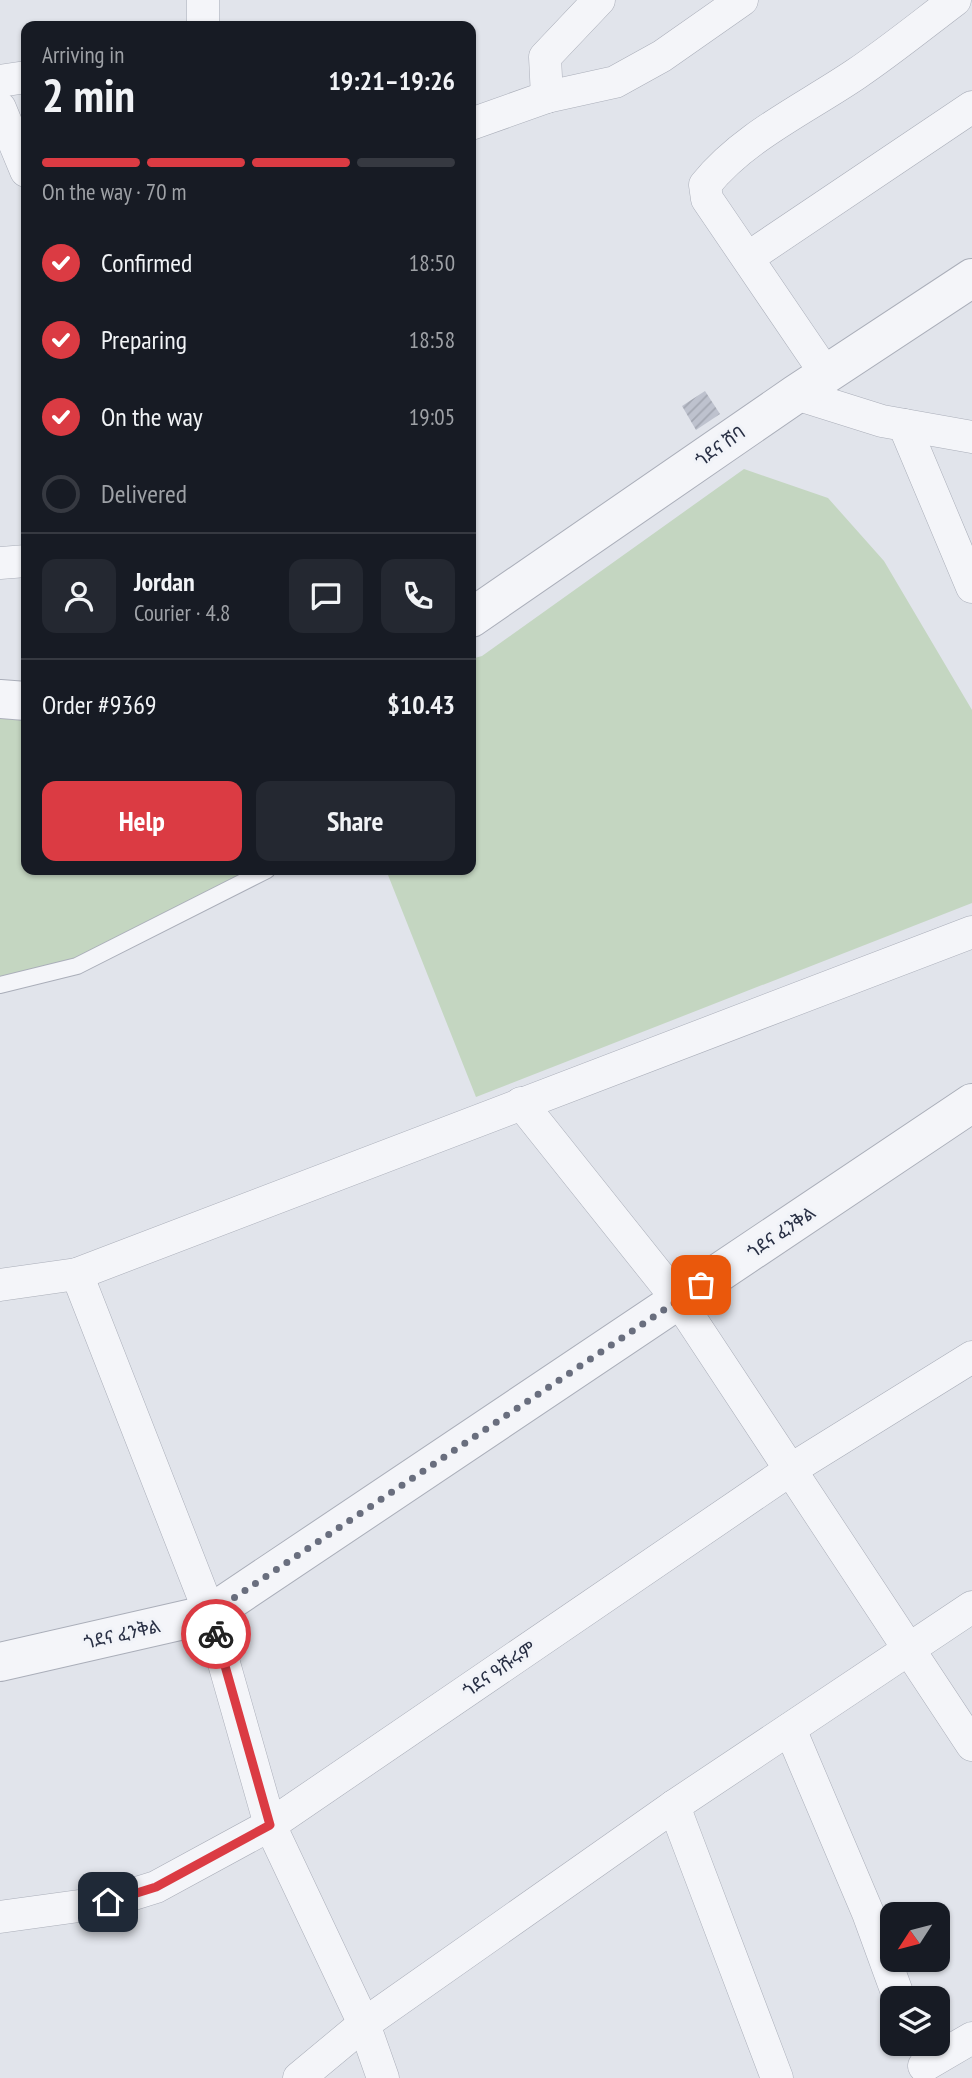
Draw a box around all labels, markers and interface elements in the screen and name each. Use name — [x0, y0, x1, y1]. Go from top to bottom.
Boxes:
text: Arriving in — [42, 40, 124, 69]
text: 19:21–19:26 — [328, 64, 455, 97]
text: 2 min — [42, 65, 135, 125]
text: On the way · 70 m — [42, 177, 186, 206]
icon: check — [42, 244, 80, 282]
text: Confirmed — [101, 246, 192, 279]
text: 18:50 — [409, 248, 455, 277]
icon: check — [42, 321, 80, 359]
text: Preparing — [101, 323, 187, 356]
text: 18:58 — [409, 325, 455, 354]
icon: check — [42, 398, 80, 436]
text: On the way — [101, 400, 203, 433]
text: 19:05 — [409, 402, 455, 431]
street label: ጎደና ሸባ — [690, 420, 750, 472]
text: Delivered — [101, 477, 187, 510]
button: person — [42, 559, 116, 633]
button: chat — [289, 559, 363, 633]
button: phone — [381, 559, 455, 633]
text: Jordan — [134, 565, 195, 598]
text: Courier · 4.8 — [134, 598, 230, 627]
text: Order #9369 — [42, 688, 157, 721]
text: $10.43 — [387, 688, 455, 721]
button: Help — [42, 781, 242, 861]
button: Share — [256, 781, 455, 861]
street label: ጎደና ፈንቅል — [742, 1201, 820, 1263]
pin — [671, 1255, 731, 1315]
icon: bag — [682, 1266, 720, 1304]
courier — [181, 1599, 251, 1669]
street label: ጎደና ፈንቅል — [82, 1614, 163, 1654]
icon: bike — [197, 1615, 235, 1653]
street label: ጎደና ዓሹሩም — [458, 1636, 540, 1702]
pin — [78, 1872, 138, 1932]
icon: home — [89, 1883, 127, 1921]
north arrow — [880, 1902, 950, 1972]
map controls — [880, 1902, 950, 2056]
button: layers — [880, 1986, 950, 2056]

